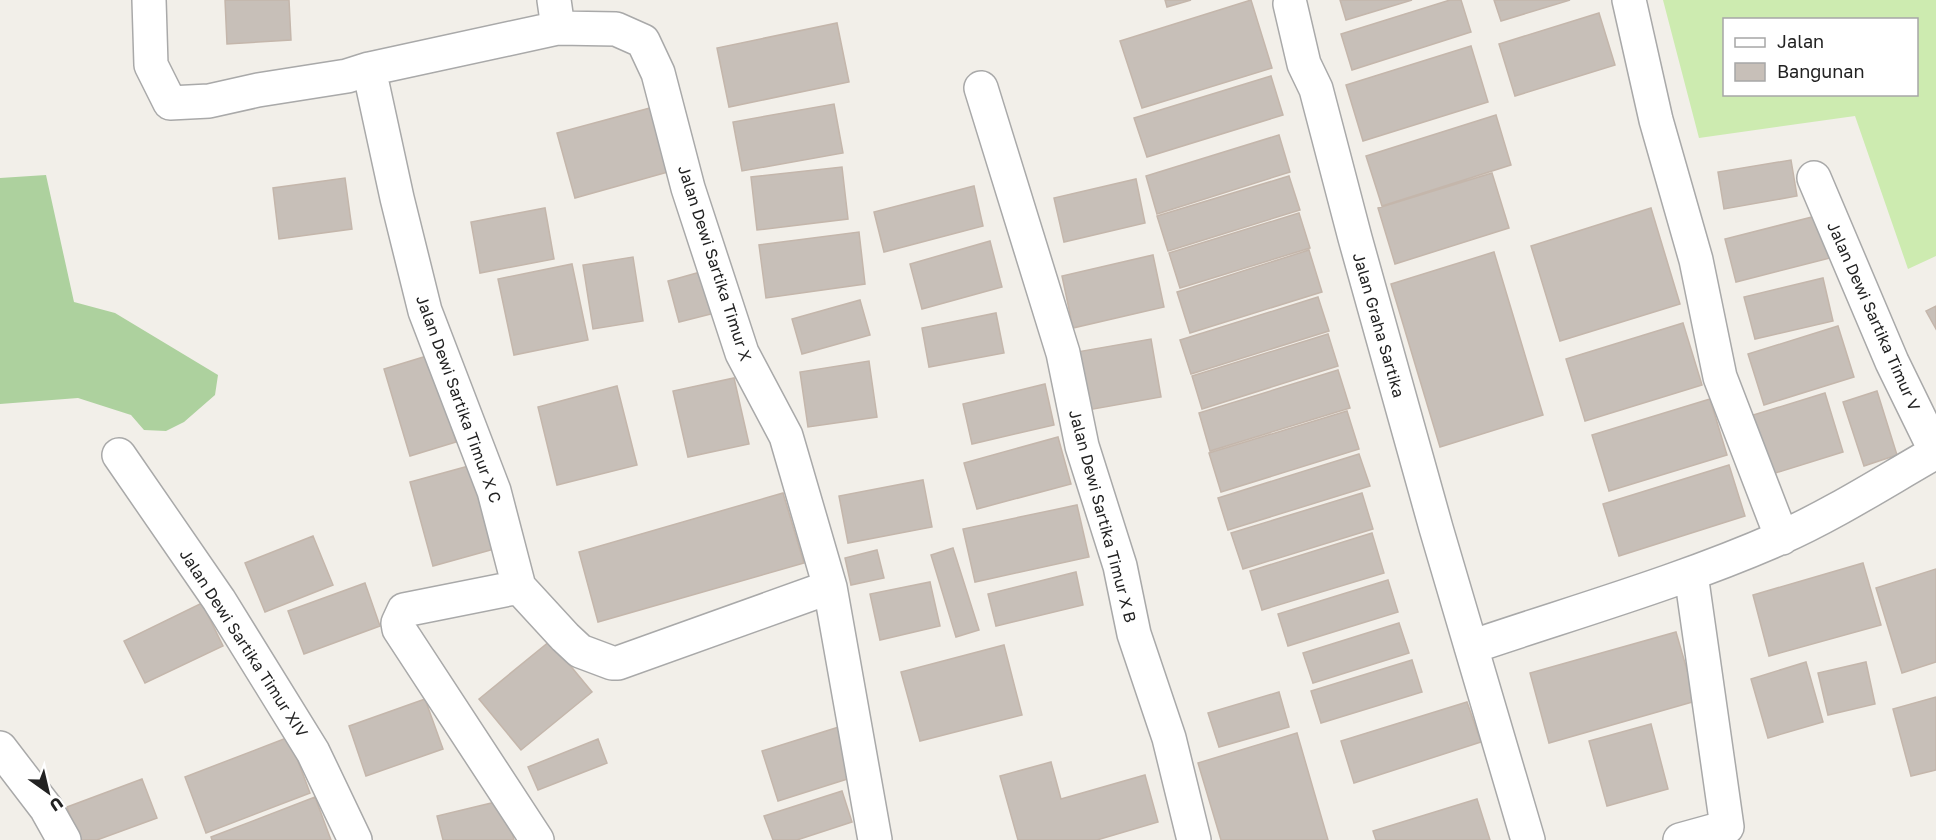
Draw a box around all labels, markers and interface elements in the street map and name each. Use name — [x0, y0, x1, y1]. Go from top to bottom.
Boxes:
legend — [1723, 18, 1918, 96]
text: Jalan — [1777, 30, 1824, 52]
text: Bangunan — [1777, 60, 1865, 82]
street label: Jalan Dewi Sartika Timur X — [674, 163, 756, 364]
street label: Jalan Dewi Sartika Timur V — [1823, 218, 1925, 414]
street label: Jalan Graha Sartika — [1349, 250, 1409, 400]
street label: Jalan Dewi Sartika Timur X C — [412, 292, 506, 506]
street label: Jalan Dewi Sartika Timur X B — [1065, 407, 1141, 625]
street label: Jalan Dewi Sartika Timur XIV — [176, 545, 313, 741]
north arrow — [18, 762, 78, 822]
text: U — [46, 793, 67, 816]

